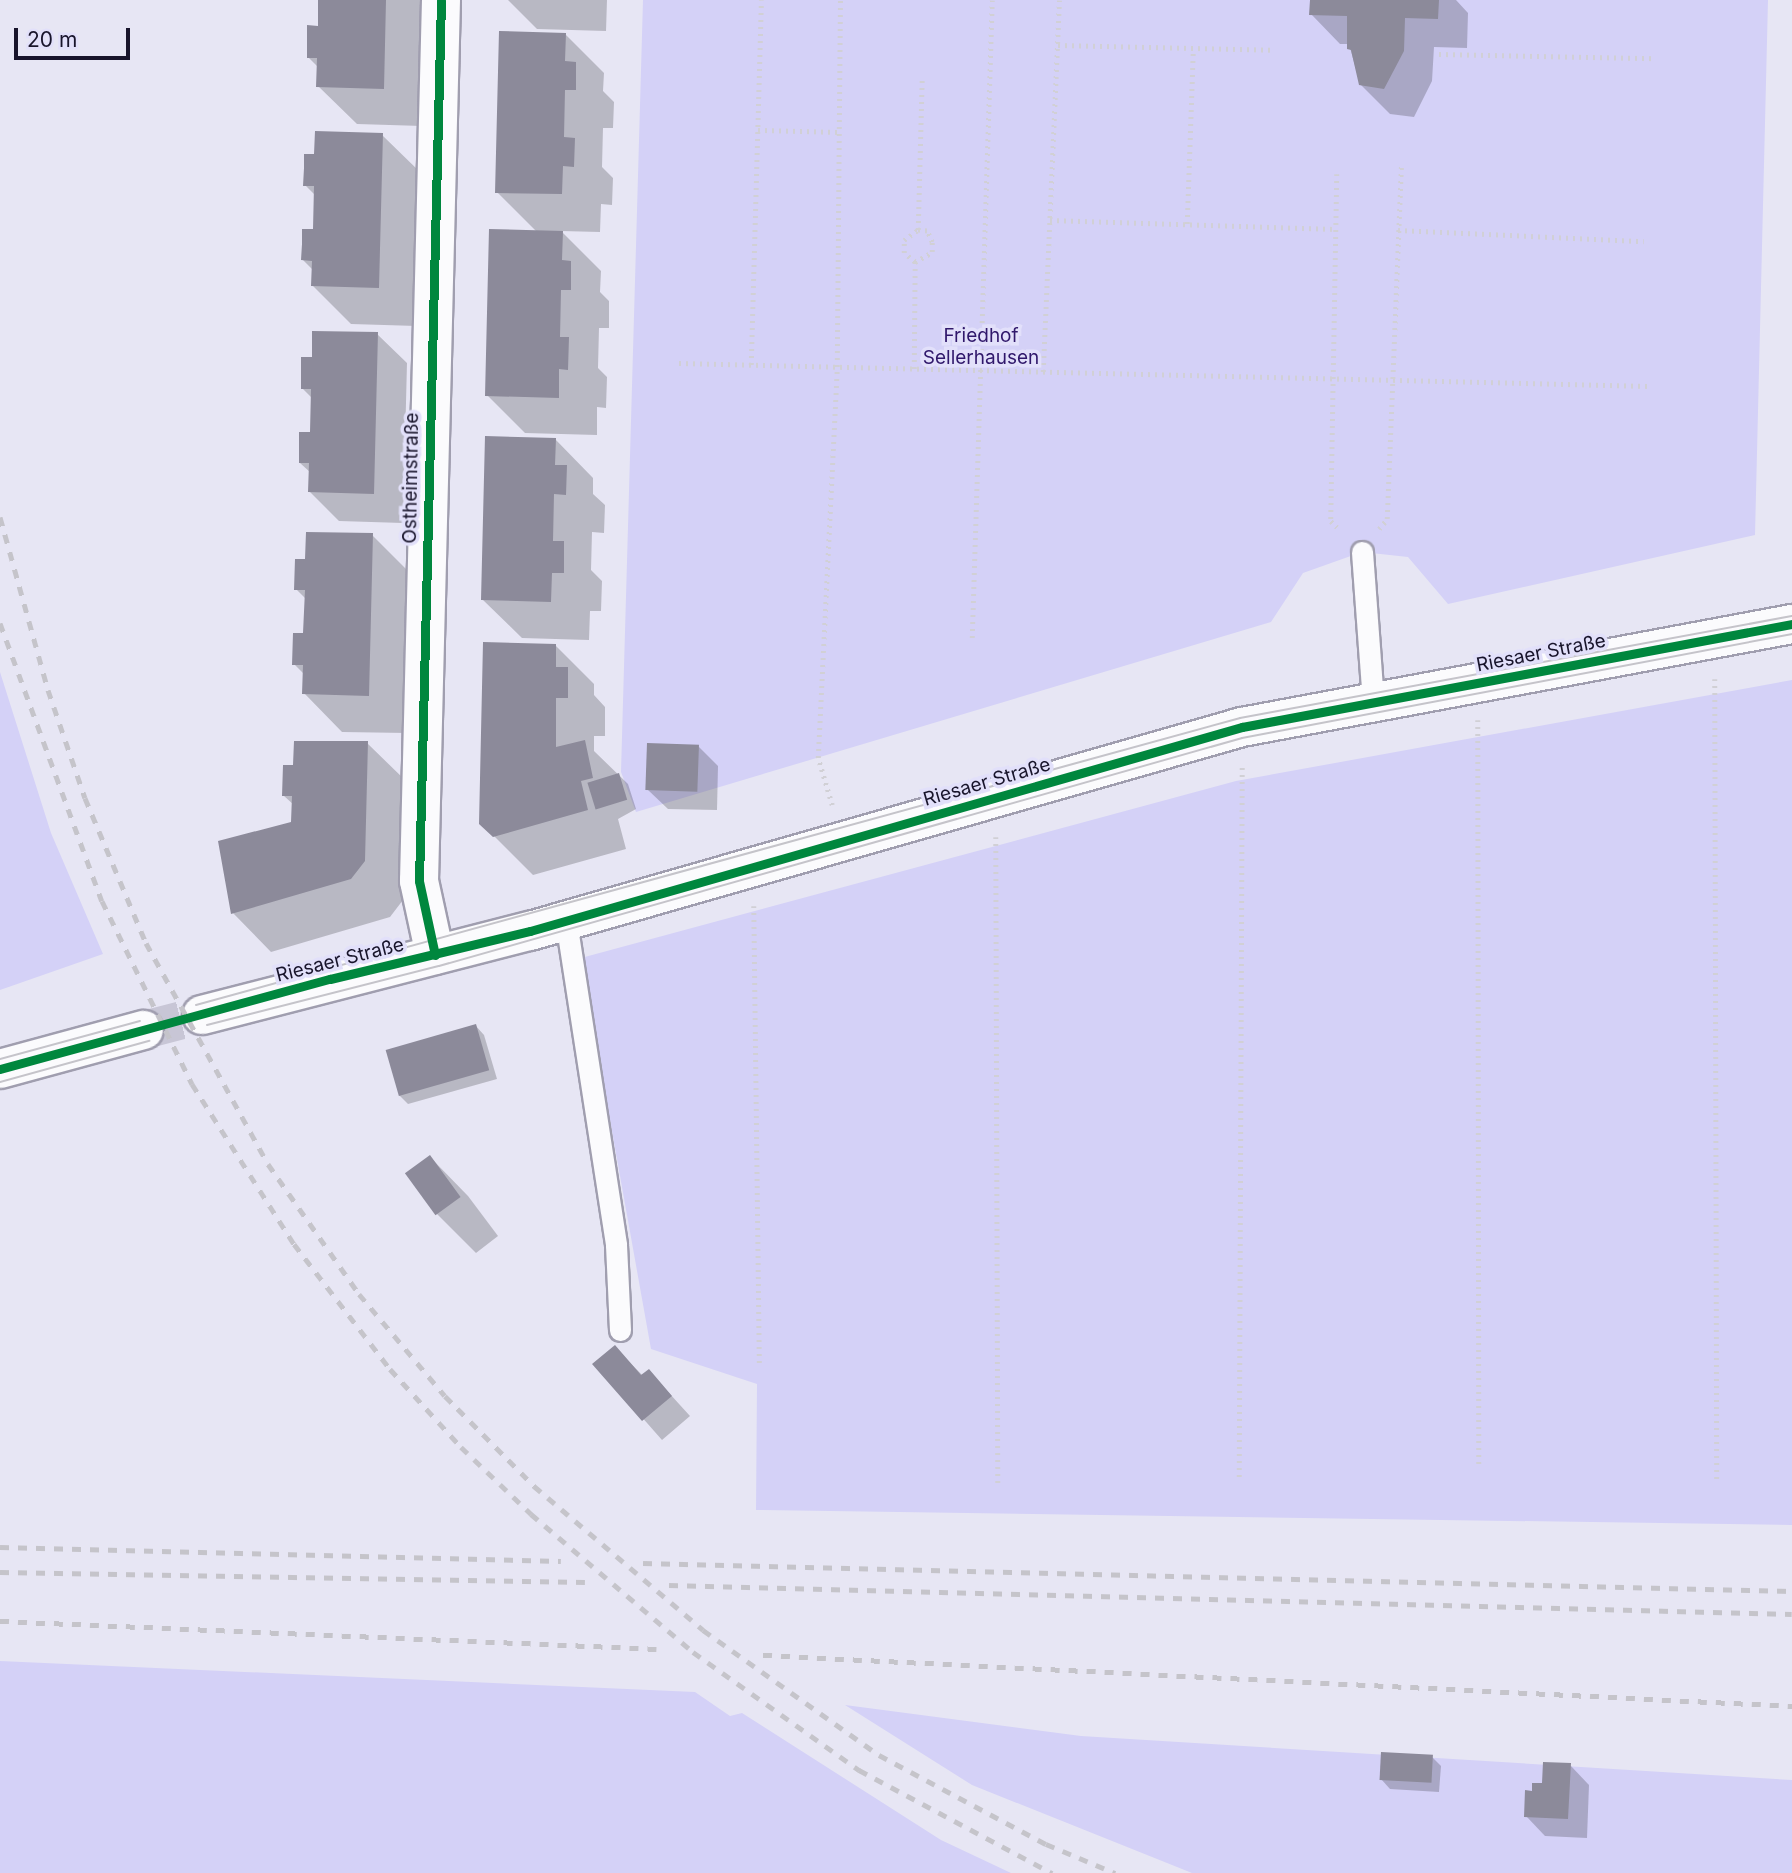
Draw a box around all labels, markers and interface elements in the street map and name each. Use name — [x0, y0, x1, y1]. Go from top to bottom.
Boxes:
scale bar — [18, 14, 133, 58]
text: 20 m — [27, 27, 77, 52]
park label: Friedhof Sellerhausen — [923, 325, 1039, 369]
street label: Ostheimstraße — [398, 412, 424, 544]
street label: Riesaer Straße — [1474, 629, 1608, 677]
street label: Riesaer Straße — [921, 753, 1053, 811]
street label: Riesaer Straße — [274, 933, 406, 987]

